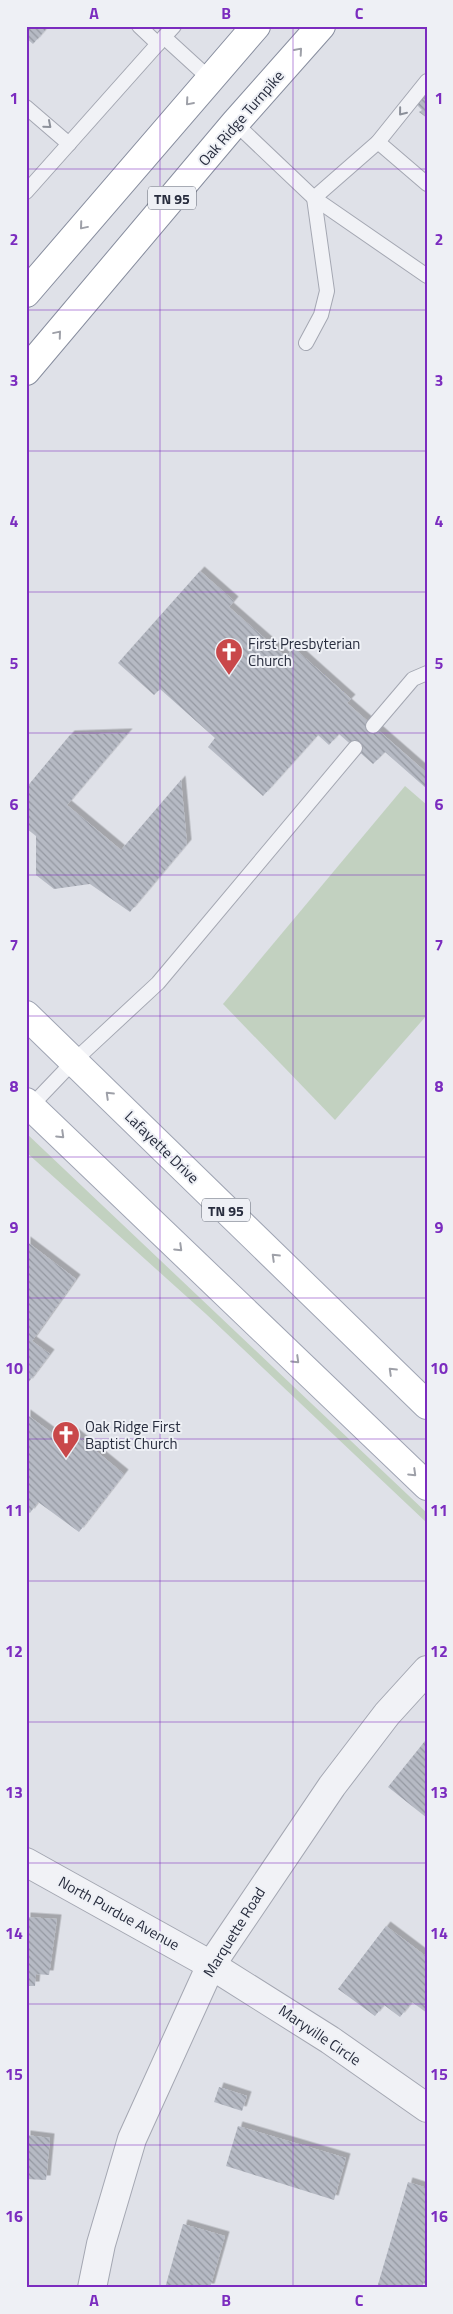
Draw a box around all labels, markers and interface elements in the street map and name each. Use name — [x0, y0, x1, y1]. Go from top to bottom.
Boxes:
text: A — [89, 1, 99, 25]
text: B — [221, 1, 231, 25]
text: C — [355, 1, 364, 25]
one-way arrow — [294, 47, 303, 56]
street label: Oak Ridge Turnpike — [193, 65, 289, 171]
text: 1 — [10, 86, 18, 110]
text: 1 — [435, 86, 443, 110]
one-way arrow — [186, 97, 195, 106]
one-way arrow — [400, 106, 408, 115]
one-way arrow — [42, 120, 51, 129]
road number: TN 95 — [148, 187, 196, 210]
one-way arrow — [80, 220, 89, 229]
text: 2 — [10, 227, 18, 251]
text: 2 — [435, 227, 443, 251]
one-way arrow — [52, 331, 60, 340]
text: 3 — [10, 368, 18, 392]
text: 3 — [435, 368, 443, 392]
text: 4 — [10, 509, 19, 533]
text: 4 — [435, 509, 444, 533]
place label: First Presbyterian Church — [248, 632, 360, 672]
church icon: First Presbyterian Church — [214, 637, 244, 676]
text: 5 — [10, 651, 19, 675]
text: 5 — [435, 651, 444, 675]
text: 6 — [10, 792, 19, 816]
text: 6 — [435, 792, 444, 816]
text: 7 — [10, 933, 18, 957]
text: 7 — [435, 933, 443, 957]
text: 8 — [10, 1074, 19, 1098]
text: 8 — [435, 1074, 444, 1098]
one-way arrow — [105, 1092, 114, 1101]
street label: Lafayette Drive — [119, 1105, 205, 1189]
one-way arrow — [56, 1129, 65, 1138]
road number: TN 95 — [202, 1198, 250, 1222]
text: 9 — [10, 1215, 19, 1239]
text: 9 — [435, 1215, 444, 1239]
one-way arrow — [173, 1242, 182, 1251]
one-way arrow — [272, 1254, 281, 1263]
one-way arrow — [290, 1355, 299, 1364]
text: 10 — [5, 1356, 23, 1380]
text: 10 — [430, 1356, 448, 1380]
one-way arrow — [389, 1367, 398, 1376]
place label: Oak Ridge First Baptist Church — [85, 1415, 181, 1455]
church icon: Oak Ridge First Baptist Church — [51, 1420, 81, 1459]
one-way arrow — [407, 1467, 416, 1476]
text: 11 — [5, 1498, 23, 1522]
text: 11 — [430, 1498, 448, 1522]
text: 12 — [5, 1639, 23, 1663]
text: 12 — [430, 1639, 448, 1663]
text: 13 — [5, 1780, 23, 1804]
text: 13 — [430, 1780, 448, 1804]
street label: North Purdue Avenue — [54, 1870, 184, 1956]
street label: Marquette Road — [197, 1882, 271, 1982]
text: 14 — [5, 1921, 23, 1945]
text: 14 — [430, 1921, 448, 1945]
street label: Maryville Circle — [274, 1999, 366, 2071]
text: 15 — [5, 2062, 23, 2086]
text: 15 — [430, 2062, 448, 2086]
text: 16 — [5, 2204, 23, 2228]
text: 16 — [430, 2204, 448, 2228]
text: A — [89, 2288, 99, 2312]
text: B — [221, 2288, 231, 2312]
text: C — [355, 2288, 364, 2312]

